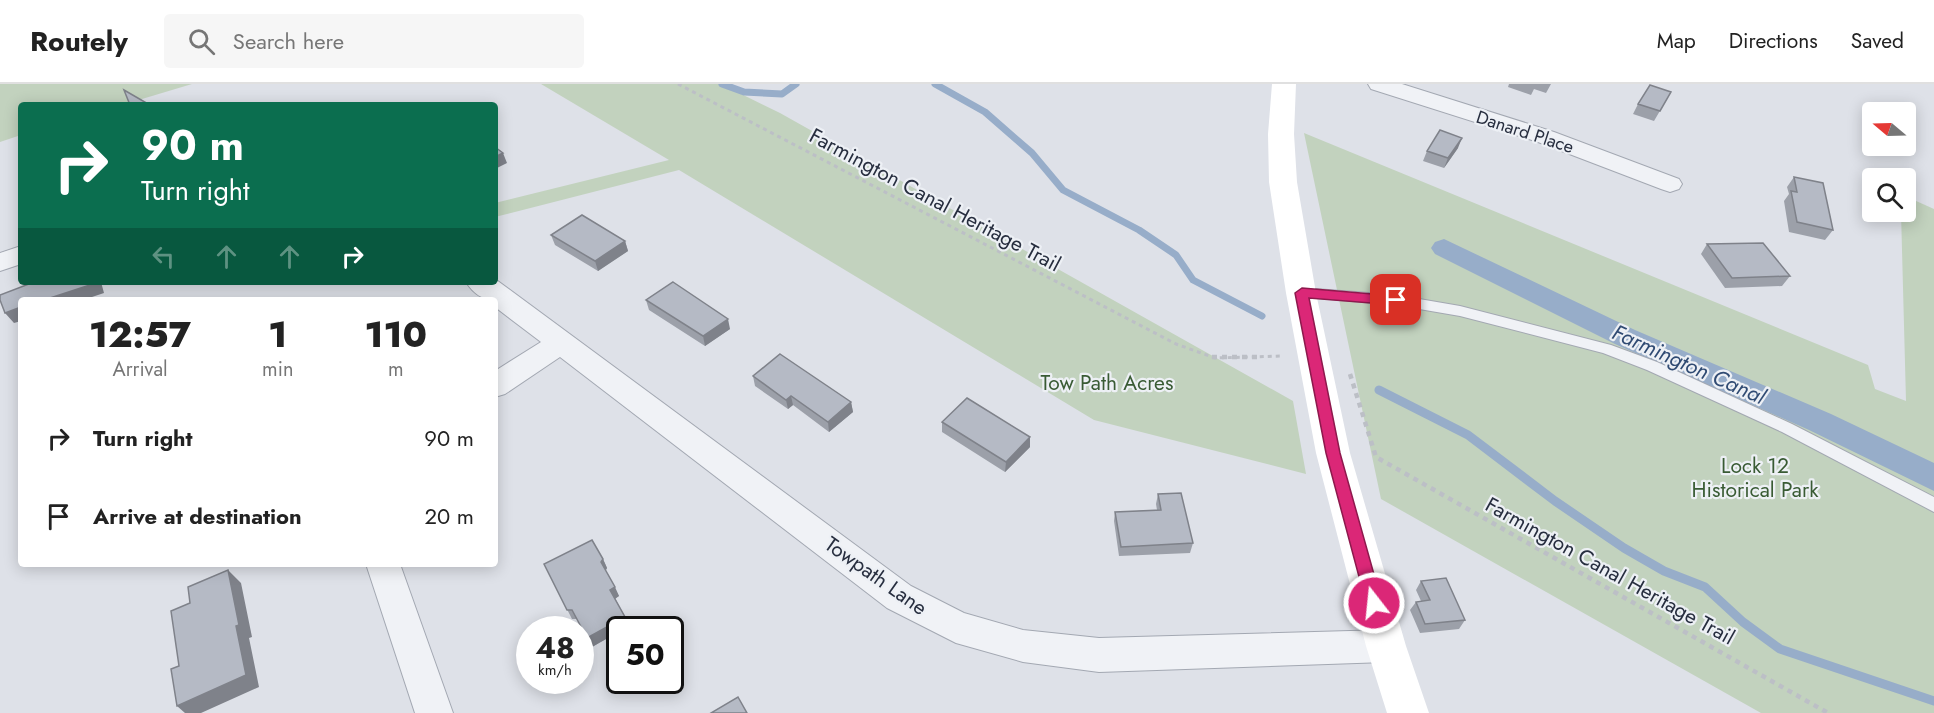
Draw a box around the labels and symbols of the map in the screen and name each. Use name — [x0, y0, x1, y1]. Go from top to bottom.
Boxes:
north arrow — [1862, 102, 1916, 156]
street label: Danard Place — [1473, 104, 1577, 160]
street label: Farmington Canal Heritage Trail — [804, 121, 1066, 279]
pin — [1370, 274, 1421, 325]
water label: Farmington Canal — [1607, 316, 1772, 413]
park label: Tow Path Acres — [1041, 368, 1173, 398]
park label: Lock 12 Historical Park — [1692, 451, 1819, 505]
street label: Farmington Canal Heritage Trail — [1480, 490, 1740, 652]
street label: Towpath Lane — [819, 530, 933, 622]
position arrow — [1342, 571, 1406, 635]
speed limit sign: 50 — [606, 616, 684, 694]

